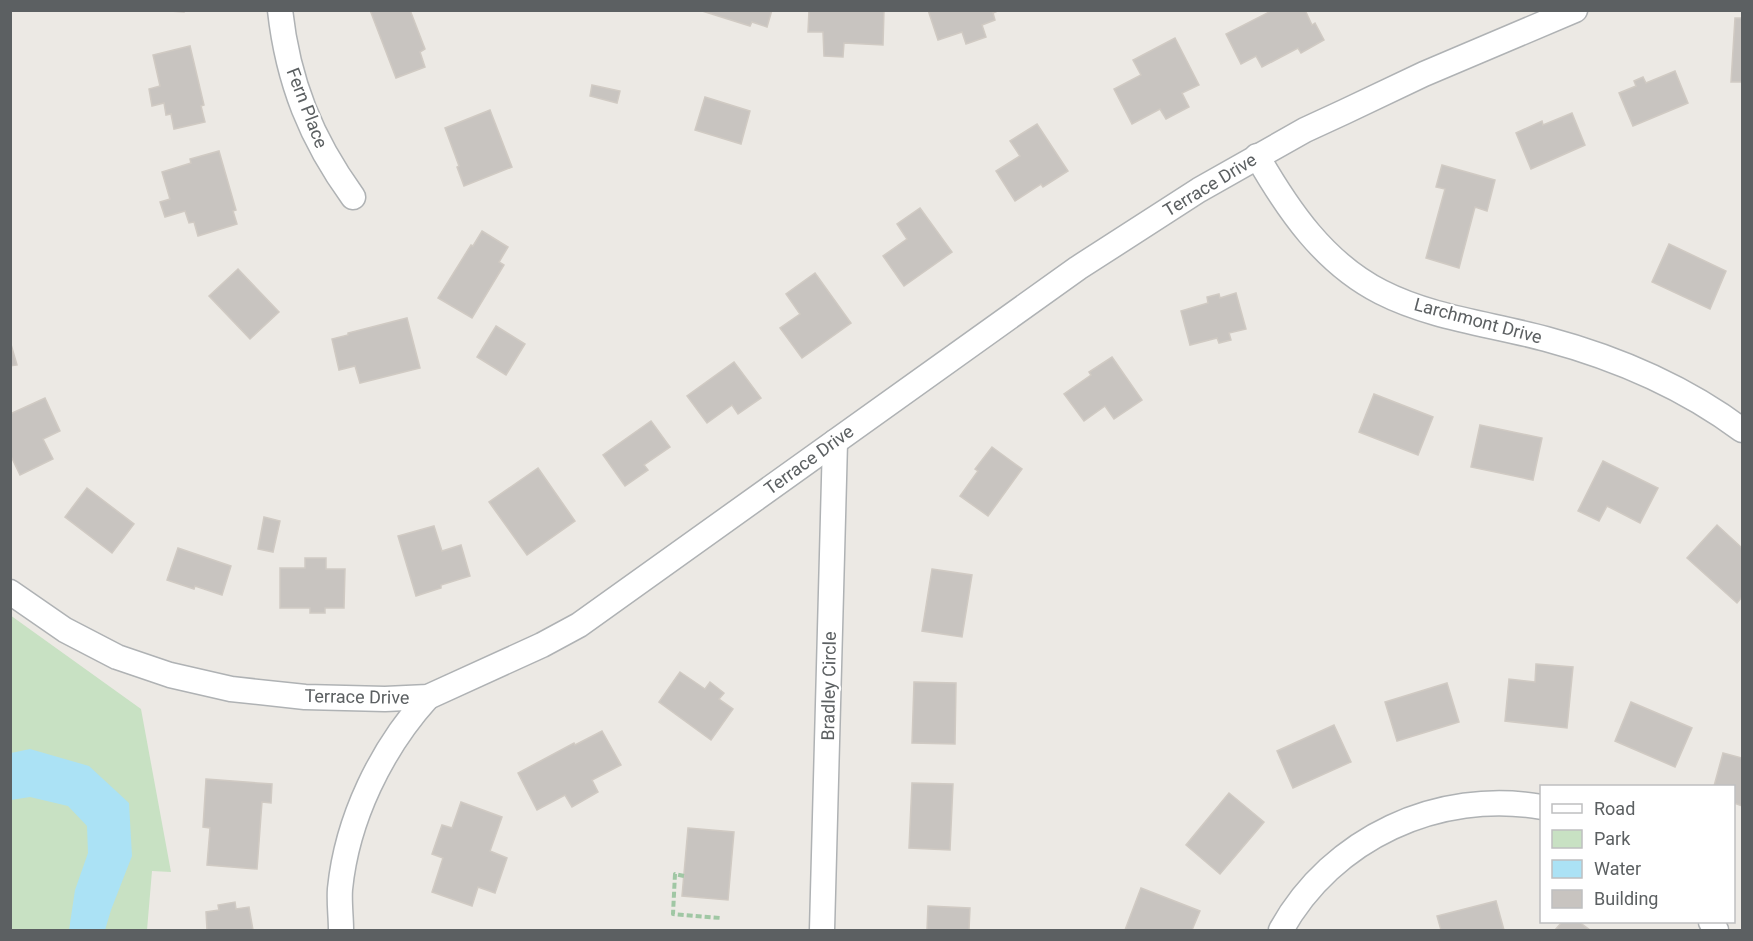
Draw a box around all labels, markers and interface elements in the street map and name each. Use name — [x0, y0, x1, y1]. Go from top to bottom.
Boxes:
street label: Fern Place — [283, 65, 332, 151]
street label: Terrace Drive — [1159, 149, 1260, 221]
street label: Larchmont Drive — [1412, 293, 1544, 348]
street label: Terrace Drive — [760, 420, 857, 499]
street label: Bradley Circle — [817, 631, 840, 741]
street label: Terrace Drive — [304, 685, 410, 708]
legend — [1540, 785, 1735, 923]
text: Road — [1594, 798, 1635, 819]
text: Park — [1594, 828, 1631, 849]
text: Water — [1594, 858, 1641, 879]
text: Building — [1594, 888, 1658, 909]

